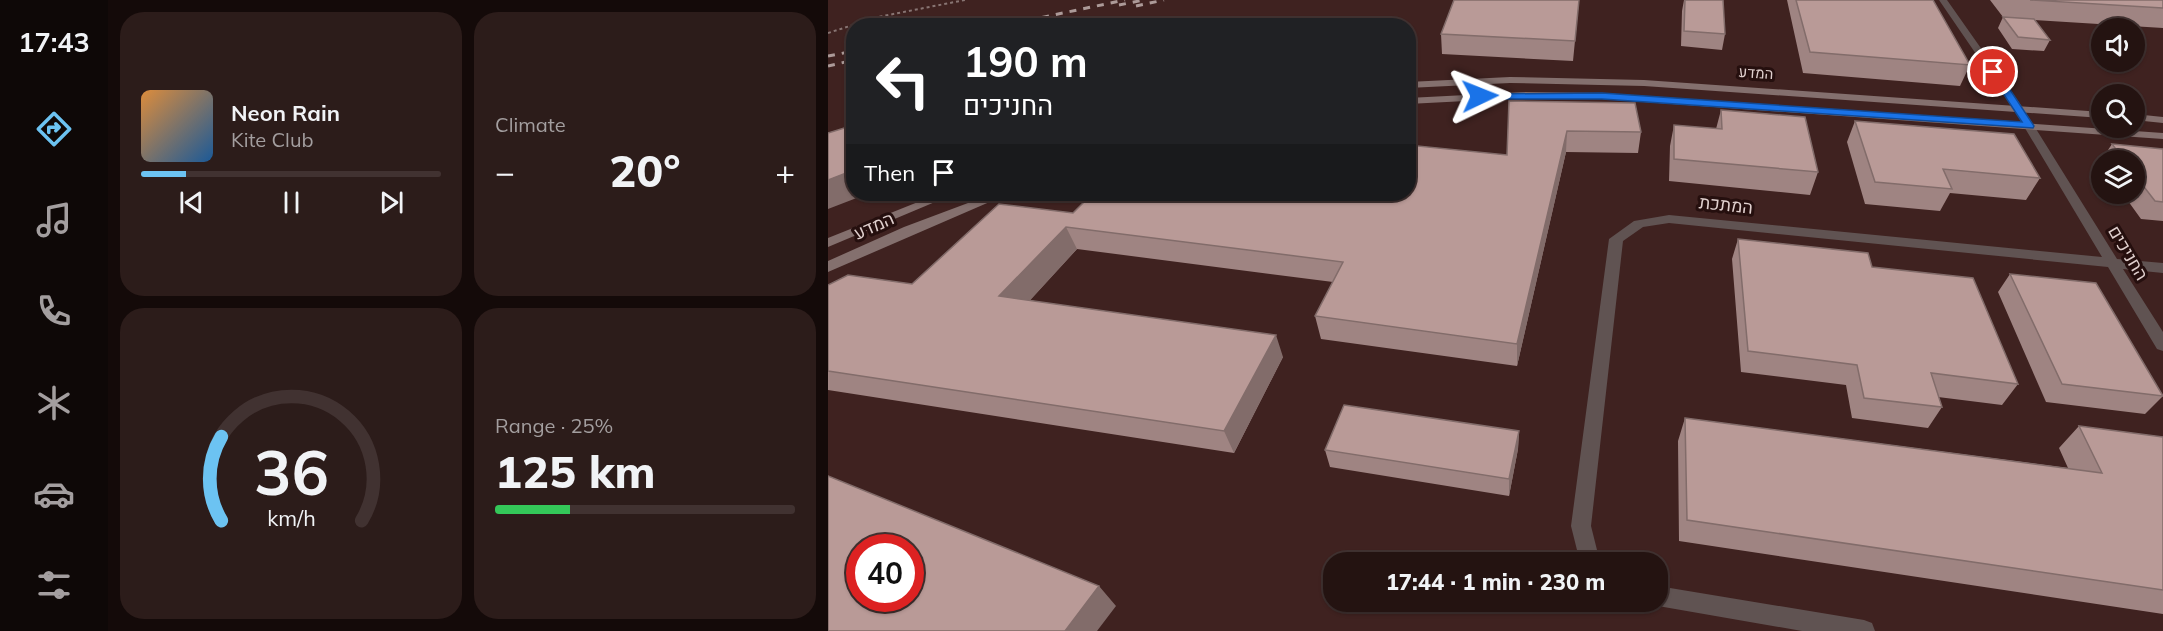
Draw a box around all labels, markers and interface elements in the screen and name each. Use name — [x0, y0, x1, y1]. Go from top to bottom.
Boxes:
map controls — [2091, 18, 2145, 204]
button: sound — [2091, 18, 2145, 72]
text: 17:43 — [18, 25, 90, 59]
text: 190 m — [963, 35, 1088, 88]
icon: left — [864, 42, 942, 120]
pin — [1967, 46, 2018, 97]
icon: arrive — [1976, 55, 2009, 88]
street label: המדע — [1738, 62, 1774, 83]
position arrow — [1448, 64, 1512, 128]
button: search — [2091, 84, 2145, 138]
text: החניכים — [963, 88, 1053, 122]
text: Neon Rain — [231, 99, 340, 127]
icon: directions — [33, 108, 75, 150]
text: Climate — [495, 112, 566, 137]
text: Kite Club — [231, 127, 313, 152]
text: 20° — [609, 142, 681, 198]
button: layers — [2091, 150, 2145, 204]
text: − — [495, 151, 515, 192]
text: + — [775, 151, 795, 192]
icon: arrive — [927, 156, 960, 189]
text: Then — [864, 159, 915, 187]
icon: previous — [175, 186, 208, 219]
icon: pause — [275, 186, 308, 219]
icon: next — [375, 186, 408, 219]
street label: המתכת — [1698, 190, 1754, 219]
icon: music — [33, 199, 75, 241]
street label: המדע — [850, 207, 898, 245]
street label: החניכים — [2103, 221, 2154, 284]
icon: phone — [33, 290, 75, 332]
icon: climate — [33, 382, 75, 424]
text: Range · 25% — [495, 413, 613, 438]
text: 36 — [254, 432, 328, 511]
text: 125 km — [495, 443, 656, 499]
icon: car — [33, 473, 75, 515]
text: km/h — [267, 504, 315, 531]
speed limit sign: 40 — [846, 534, 924, 612]
icon: filters — [33, 564, 75, 606]
text: 17:44 · 1 min · 230 m — [1386, 568, 1605, 596]

